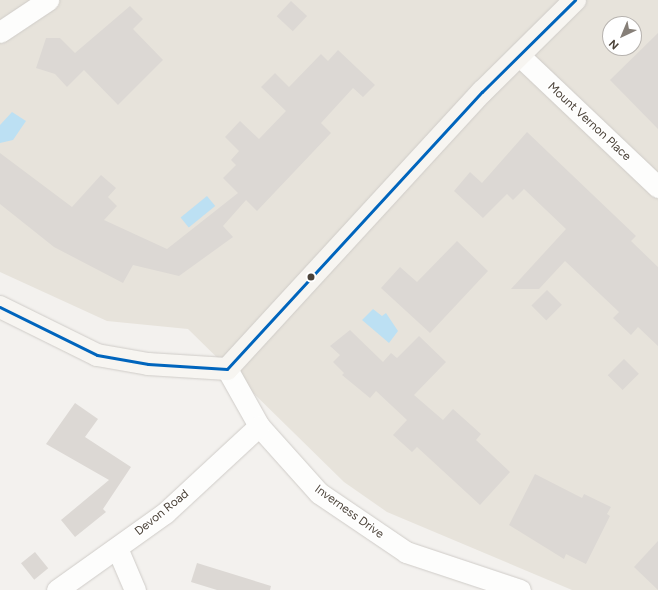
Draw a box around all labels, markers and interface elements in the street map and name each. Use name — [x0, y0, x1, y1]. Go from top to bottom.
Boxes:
north arrow — [602, 16, 642, 56]
text: N — [606, 37, 622, 52]
street label: Mount Vernon Place — [544, 80, 634, 164]
unlabelled marker — [306, 272, 316, 282]
street label: Inverness Drive — [312, 482, 386, 542]
street label: Devon Road — [132, 487, 192, 539]

